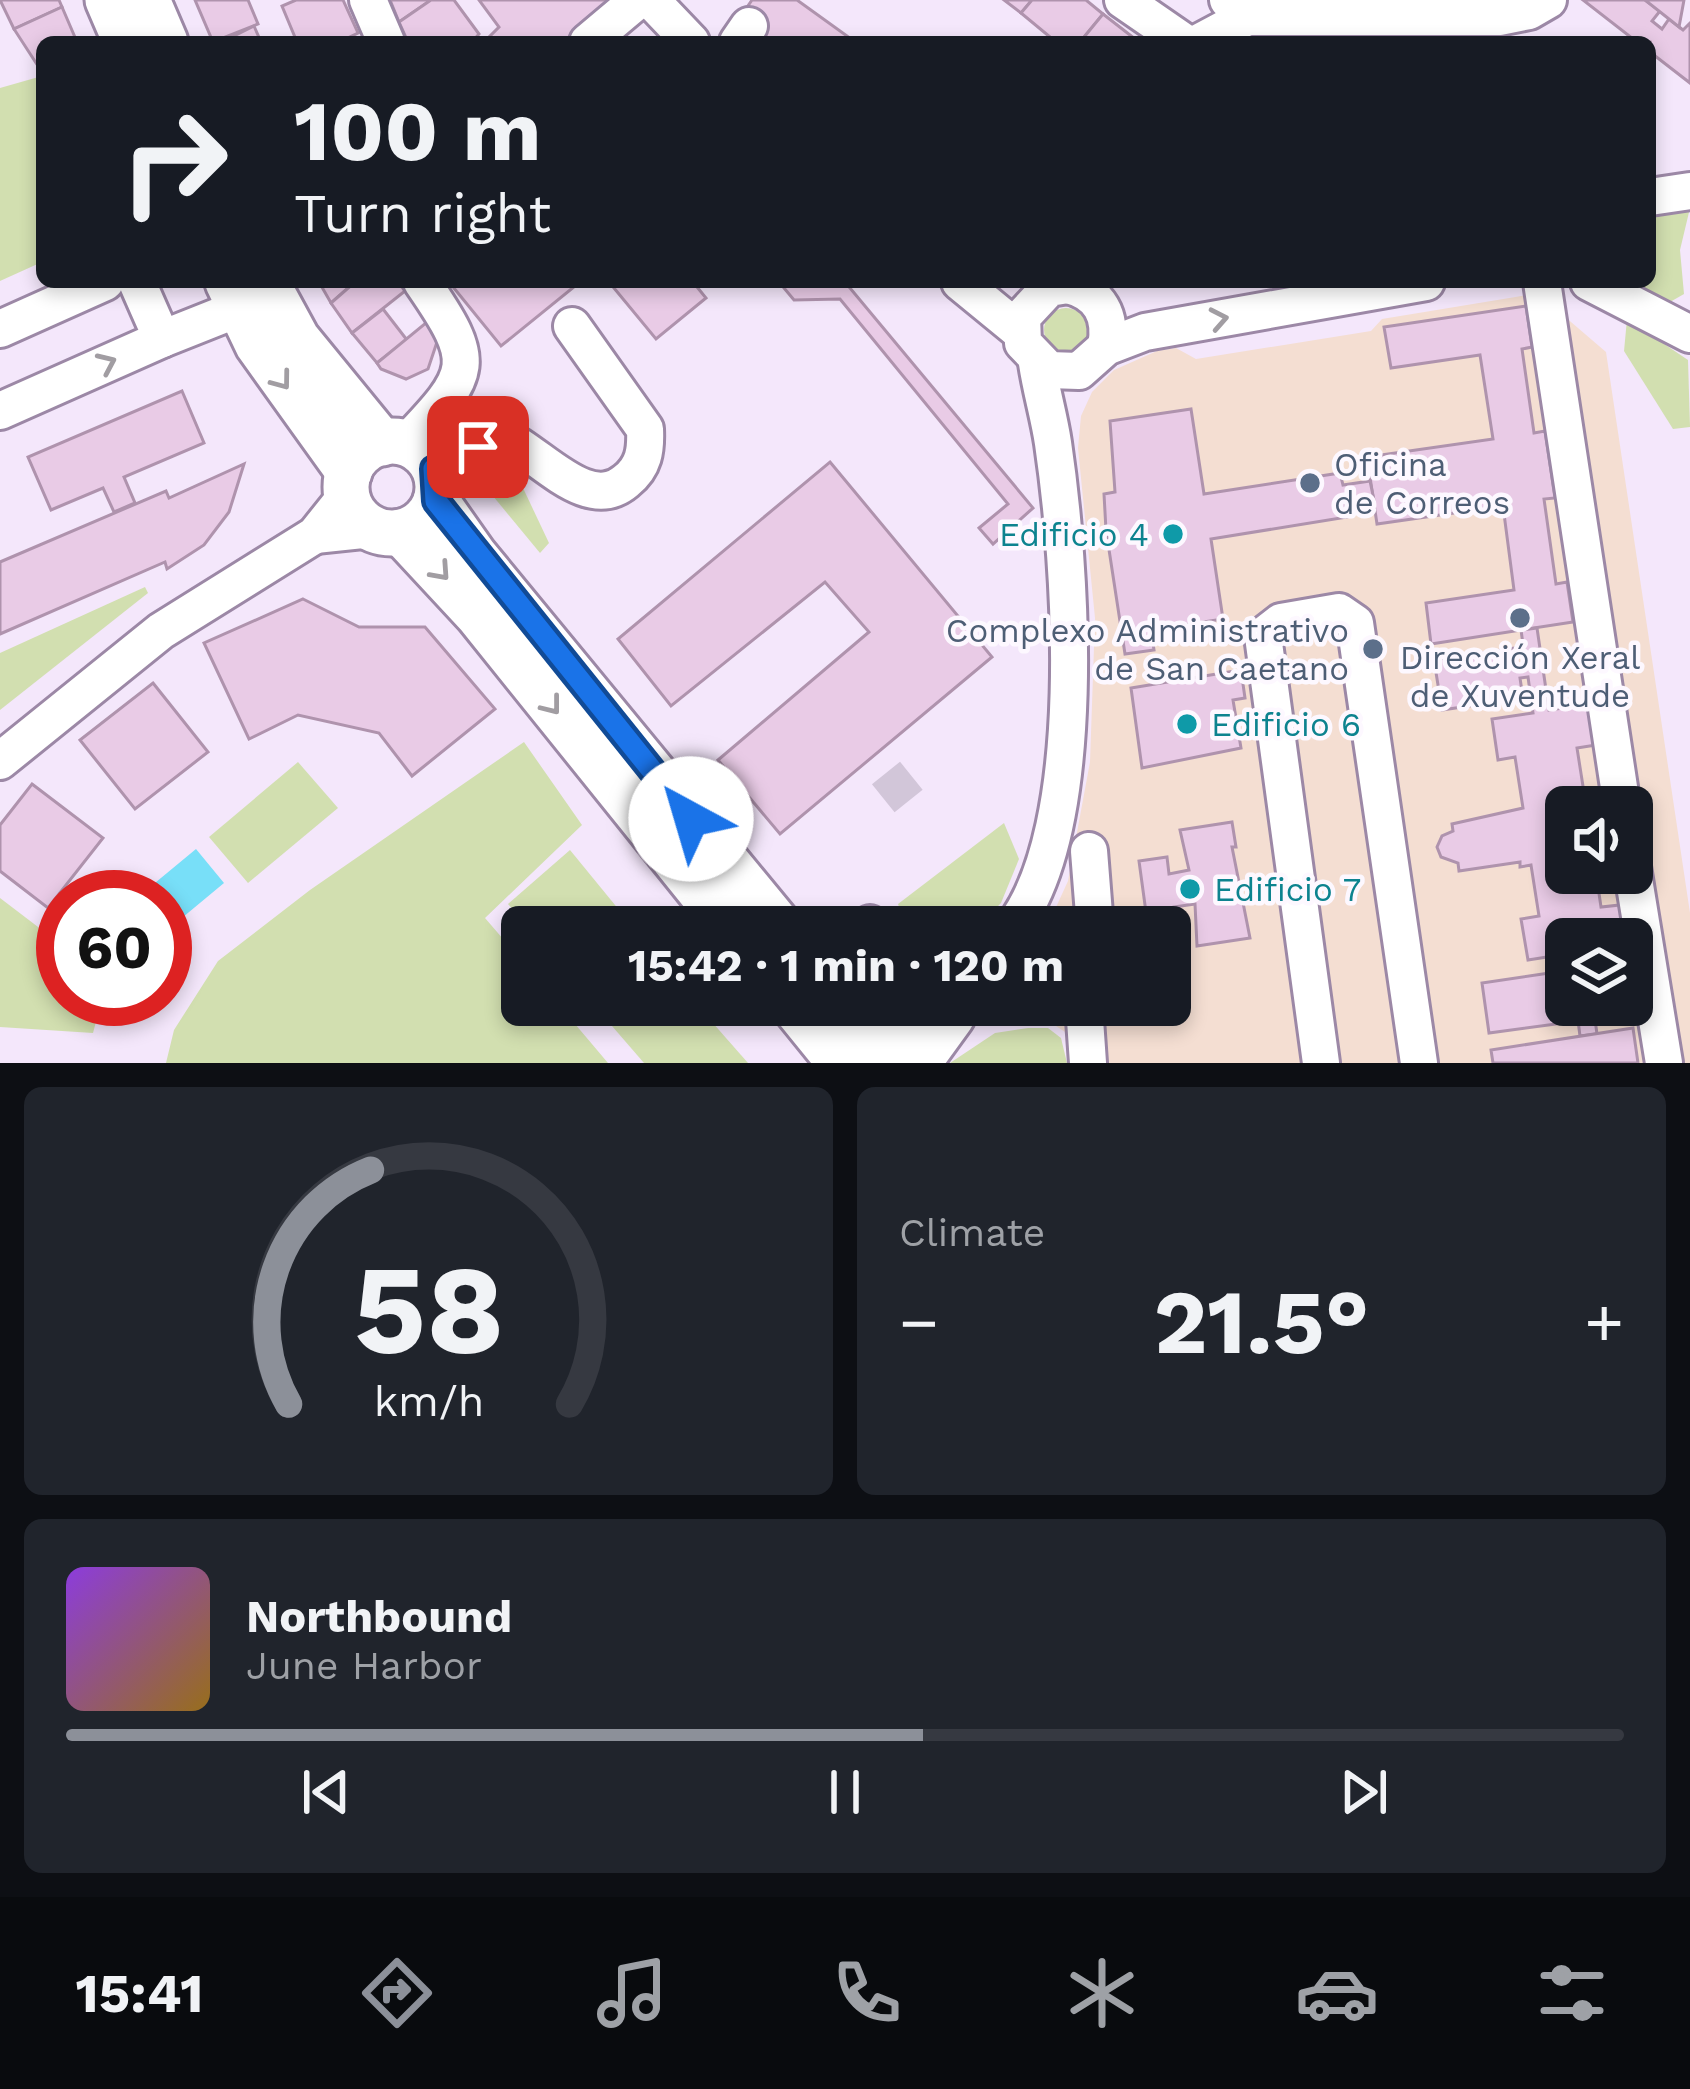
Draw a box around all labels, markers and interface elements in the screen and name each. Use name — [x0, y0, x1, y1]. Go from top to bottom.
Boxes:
text: 100 m — [294, 82, 541, 180]
icon: right — [96, 84, 252, 240]
text: Turn right — [294, 182, 551, 245]
one-way arrow — [1208, 307, 1228, 332]
one-way arrow — [95, 354, 116, 378]
one-way arrow — [268, 367, 290, 389]
pin — [427, 396, 529, 498]
icon: arrive — [445, 414, 511, 480]
place label: Oficina de Correos — [1334, 445, 1510, 522]
marker: Oficina de Correos — [1297, 470, 1323, 496]
place label: Edificio 4 — [999, 515, 1149, 554]
marker: Edificio 4 — [1160, 521, 1186, 547]
one-way arrow — [427, 559, 448, 580]
marker: Dirección Xeral de Xuventude — [1507, 605, 1533, 631]
place label: Complexo Administrativo de San Caetano — [946, 611, 1349, 688]
marker: Complexo Administrativo de San Caetano — [1360, 636, 1386, 662]
place label: Dirección Xeral de Xuventude — [1400, 638, 1640, 715]
one-way arrow — [538, 692, 559, 714]
place label: Edificio 6 — [1211, 705, 1361, 744]
marker: Edificio 6 — [1174, 711, 1200, 737]
position arrow — [628, 756, 754, 882]
map controls — [1545, 786, 1653, 1026]
button: sound — [1545, 786, 1653, 894]
speed limit sign: 60 — [36, 870, 192, 1026]
place label: Edificio 7 — [1214, 870, 1361, 909]
marker: Edificio 7 — [1177, 876, 1203, 902]
button: layers — [1545, 918, 1653, 1026]
text: 15:42 · 1 min · 120 m — [628, 939, 1064, 992]
text: Climate — [899, 1210, 1045, 1255]
text: 58 — [353, 1237, 504, 1383]
text: 21.5° — [1154, 1269, 1369, 1375]
text: − — [899, 1284, 939, 1361]
text: + — [1584, 1284, 1624, 1361]
text: km/h — [373, 1376, 484, 1426]
text: Northbound — [246, 1590, 512, 1643]
text: June Harbor — [246, 1643, 482, 1688]
icon: previous — [293, 1759, 359, 1825]
icon: pause — [812, 1759, 878, 1825]
icon: next — [1331, 1759, 1397, 1825]
icon: directions — [355, 1951, 439, 2035]
icon: music — [590, 1951, 674, 2035]
icon: phone — [825, 1951, 909, 2035]
icon: climate — [1060, 1951, 1144, 2035]
icon: car — [1295, 1951, 1379, 2035]
icon: filters — [1530, 1951, 1614, 2035]
text: 15:41 — [76, 1962, 203, 2025]

